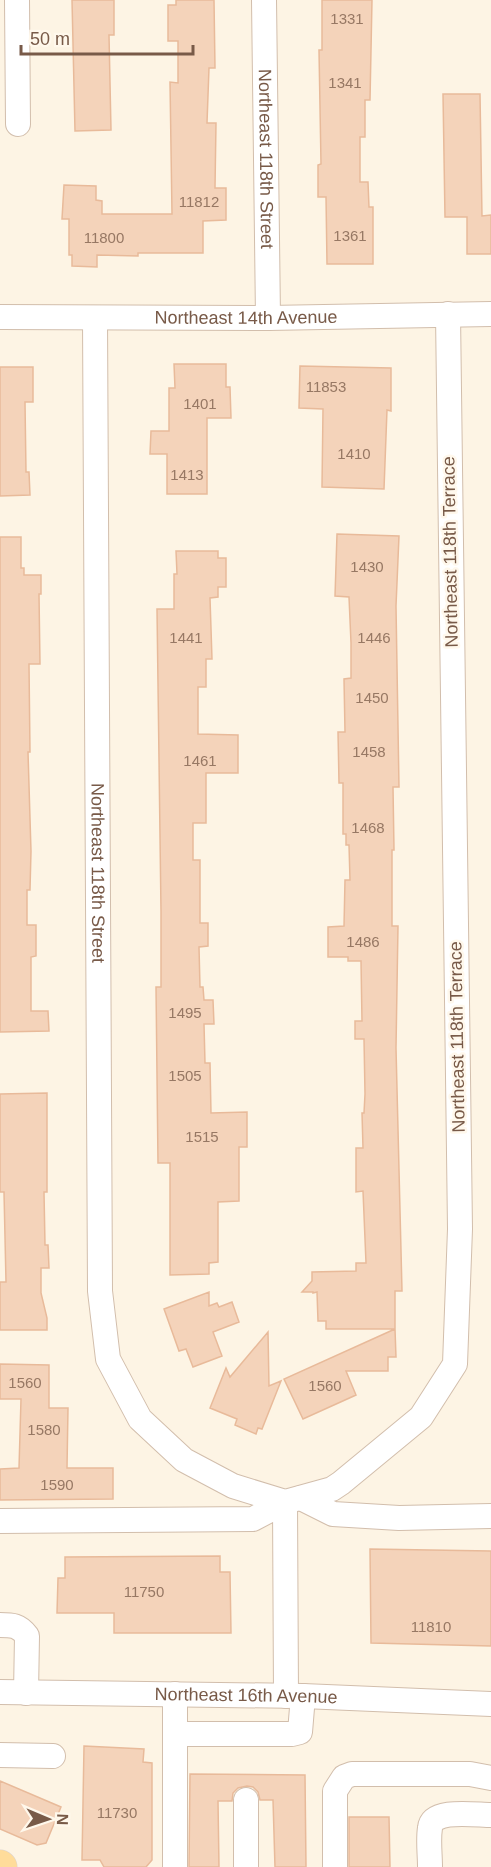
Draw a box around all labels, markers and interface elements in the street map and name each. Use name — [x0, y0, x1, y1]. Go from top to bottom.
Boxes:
house number: 1331 — [330, 10, 364, 27]
scale bar — [21, 18, 194, 56]
text: 50 m — [30, 29, 70, 49]
street label: Northeast 118th Street — [255, 69, 277, 249]
house number: 1341 — [328, 74, 362, 91]
house number: 11812 — [179, 193, 219, 210]
house number: 1361 — [333, 227, 367, 244]
house number: 11800 — [84, 229, 124, 246]
street label: Northeast 14th Avenue — [154, 307, 338, 328]
house number: 11853 — [306, 378, 346, 395]
house number: 1401 — [183, 395, 217, 412]
house number: 1410 — [337, 445, 371, 462]
street label: Northeast 118th Terrace — [438, 456, 462, 648]
house number: 1413 — [170, 466, 204, 483]
house number: 1430 — [350, 558, 384, 575]
house number: 1441 — [169, 629, 203, 646]
house number: 1446 — [357, 629, 391, 646]
house number: 1450 — [355, 689, 389, 706]
house number: 1458 — [352, 743, 386, 760]
house number: 1461 — [183, 752, 217, 769]
street label: Northeast 118th Street — [87, 783, 108, 963]
house number: 1468 — [351, 819, 385, 836]
house number: 1486 — [346, 933, 380, 950]
street label: Northeast 118th Terrace — [445, 941, 469, 1133]
house number: 1495 — [168, 1004, 202, 1021]
house number: 1505 — [168, 1067, 202, 1084]
house number: 1515 — [185, 1128, 219, 1145]
house number: 1560 — [8, 1374, 42, 1391]
house number: 1560 — [308, 1377, 342, 1394]
house number: 1580 — [27, 1421, 61, 1438]
house number: 1590 — [40, 1476, 74, 1493]
house number: 11750 — [124, 1583, 164, 1600]
house number: 11810 — [411, 1618, 451, 1635]
street label: Northeast 16th Avenue — [154, 1684, 338, 1707]
north arrow — [18, 1789, 78, 1849]
house number: 11730 — [97, 1804, 137, 1821]
text: N — [54, 1813, 71, 1826]

